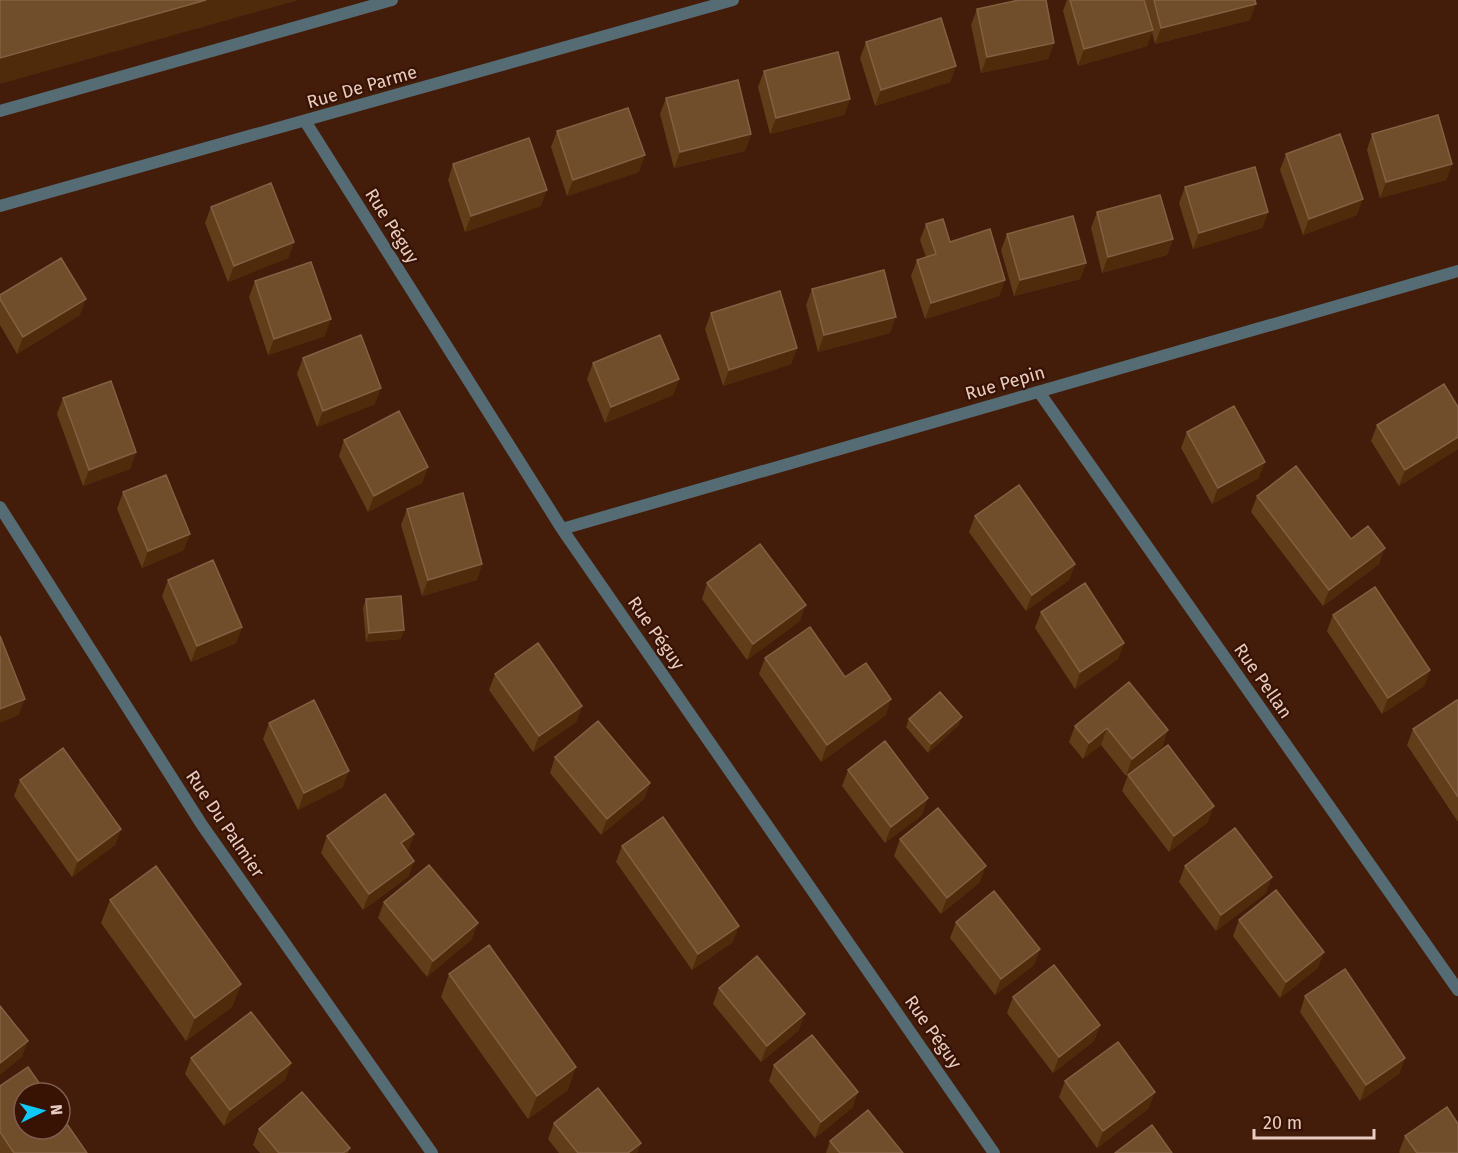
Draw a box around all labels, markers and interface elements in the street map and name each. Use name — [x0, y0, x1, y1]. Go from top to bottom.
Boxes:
street label: Rue De Parme — [304, 61, 420, 113]
street label: Rue Péguy — [360, 184, 424, 268]
street label: Rue Pepin — [963, 361, 1047, 405]
street label: Rue Péguy — [623, 592, 689, 674]
street label: Rue Pellan — [1229, 639, 1297, 723]
street label: Rue Du Palmier — [181, 766, 269, 882]
street label: Rue Péguy — [900, 991, 966, 1073]
north arrow — [12, 1081, 72, 1141]
scale bar — [1254, 1102, 1374, 1140]
text: N — [47, 1104, 66, 1116]
text: 20 m — [1263, 1112, 1302, 1134]

